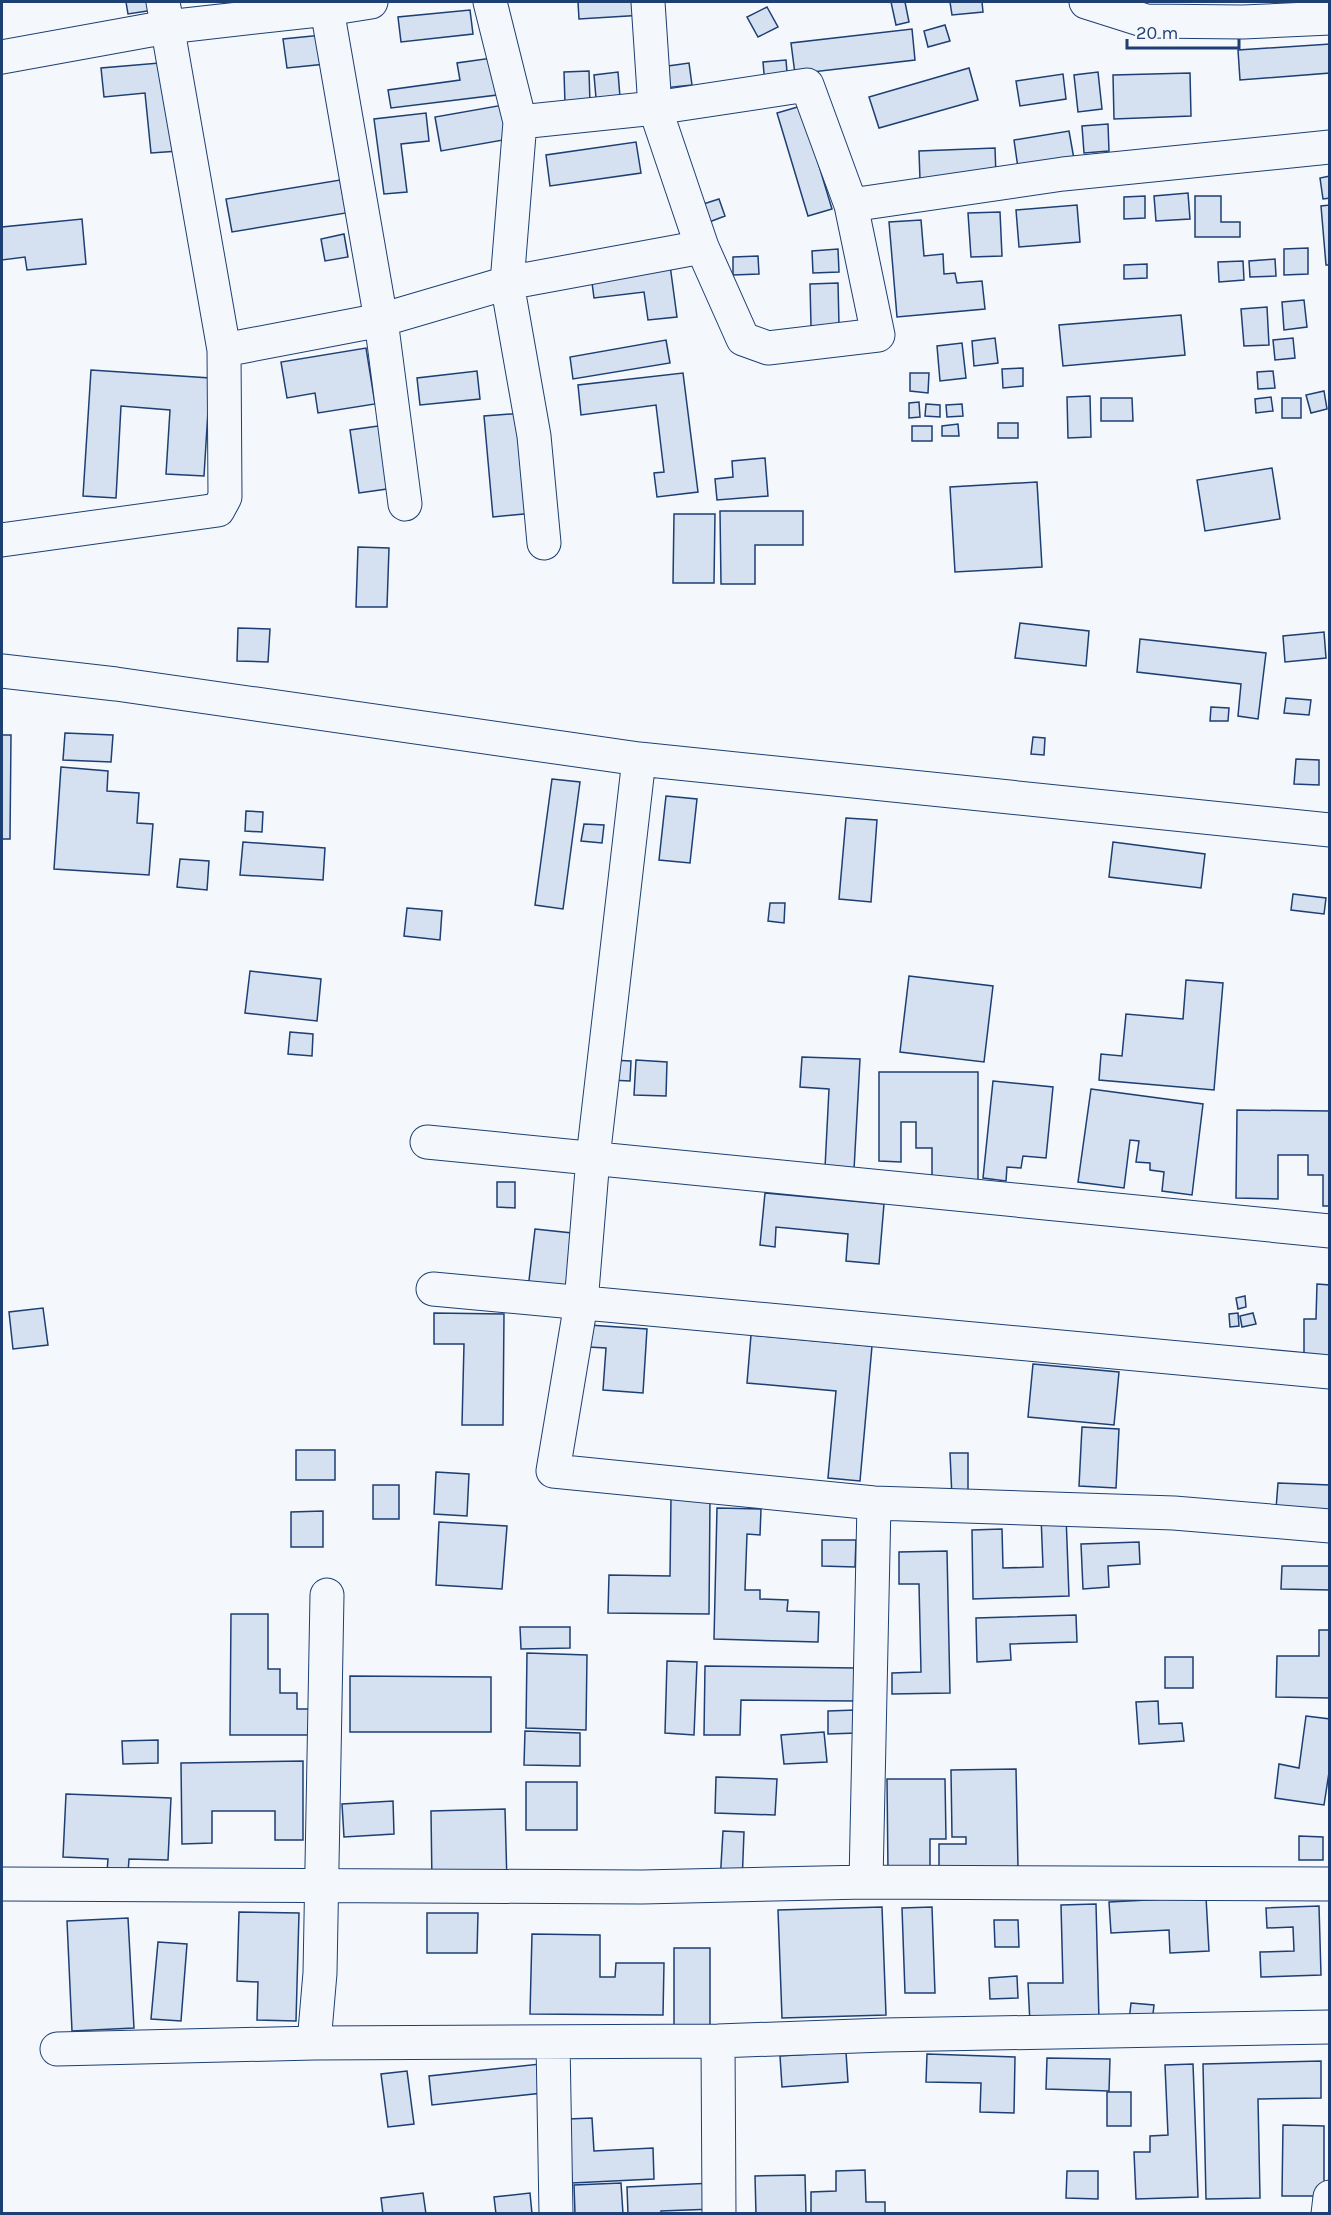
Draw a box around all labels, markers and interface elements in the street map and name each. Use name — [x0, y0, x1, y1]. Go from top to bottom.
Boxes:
scale bar — [1127, 12, 1240, 50]
text: 20 m — [1136, 22, 1178, 44]

